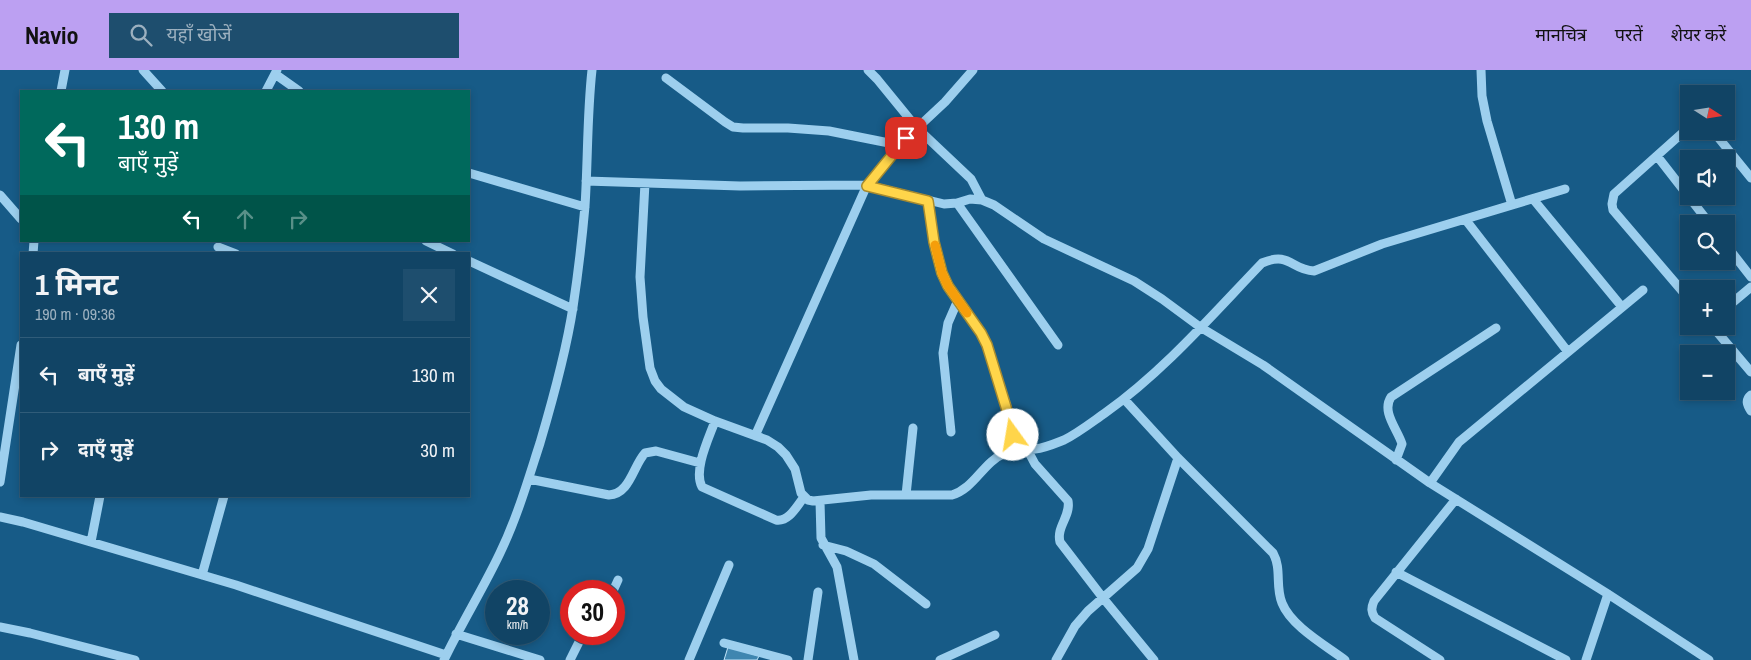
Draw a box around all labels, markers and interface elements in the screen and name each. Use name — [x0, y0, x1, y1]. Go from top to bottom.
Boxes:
search box — [109, 13, 459, 58]
text: Navio — [25, 19, 79, 51]
icon: search — [127, 21, 155, 49]
text: यहाँ खोजें — [167, 21, 232, 47]
text: मानचित्र — [1535, 22, 1587, 47]
text: परतें — [1615, 22, 1643, 47]
text: शेयर करें — [1671, 22, 1726, 47]
north arrow — [1680, 85, 1735, 140]
map controls — [1680, 85, 1735, 400]
text: 130 m — [118, 103, 199, 150]
icon: left — [35, 110, 100, 175]
pin — [885, 117, 927, 159]
icon: arrive — [892, 124, 920, 152]
text: बाएँ मुड़ें — [118, 148, 178, 178]
button: sound — [1680, 150, 1735, 205]
icon: left — [178, 205, 206, 233]
icon: ahead — [231, 205, 259, 233]
icon: right — [284, 205, 312, 233]
button: search — [1680, 215, 1735, 270]
text: 1 मिनट — [35, 264, 119, 304]
button: close — [403, 269, 455, 321]
button: + — [1680, 280, 1735, 335]
text: 190 m · 09:36 — [35, 303, 115, 325]
button: − — [1680, 345, 1735, 400]
icon: left — [35, 361, 63, 389]
text: बाएँ मुड़ें — [78, 361, 134, 387]
text: 130 m — [412, 362, 455, 388]
position arrow — [986, 408, 1038, 460]
icon: right — [35, 436, 63, 464]
text: दाएँ मुड़ें — [78, 436, 133, 462]
text: 30 m — [420, 437, 455, 463]
speed limit sign: 30 — [560, 580, 625, 645]
text: 28 — [506, 589, 529, 623]
text: km/h — [507, 617, 528, 633]

